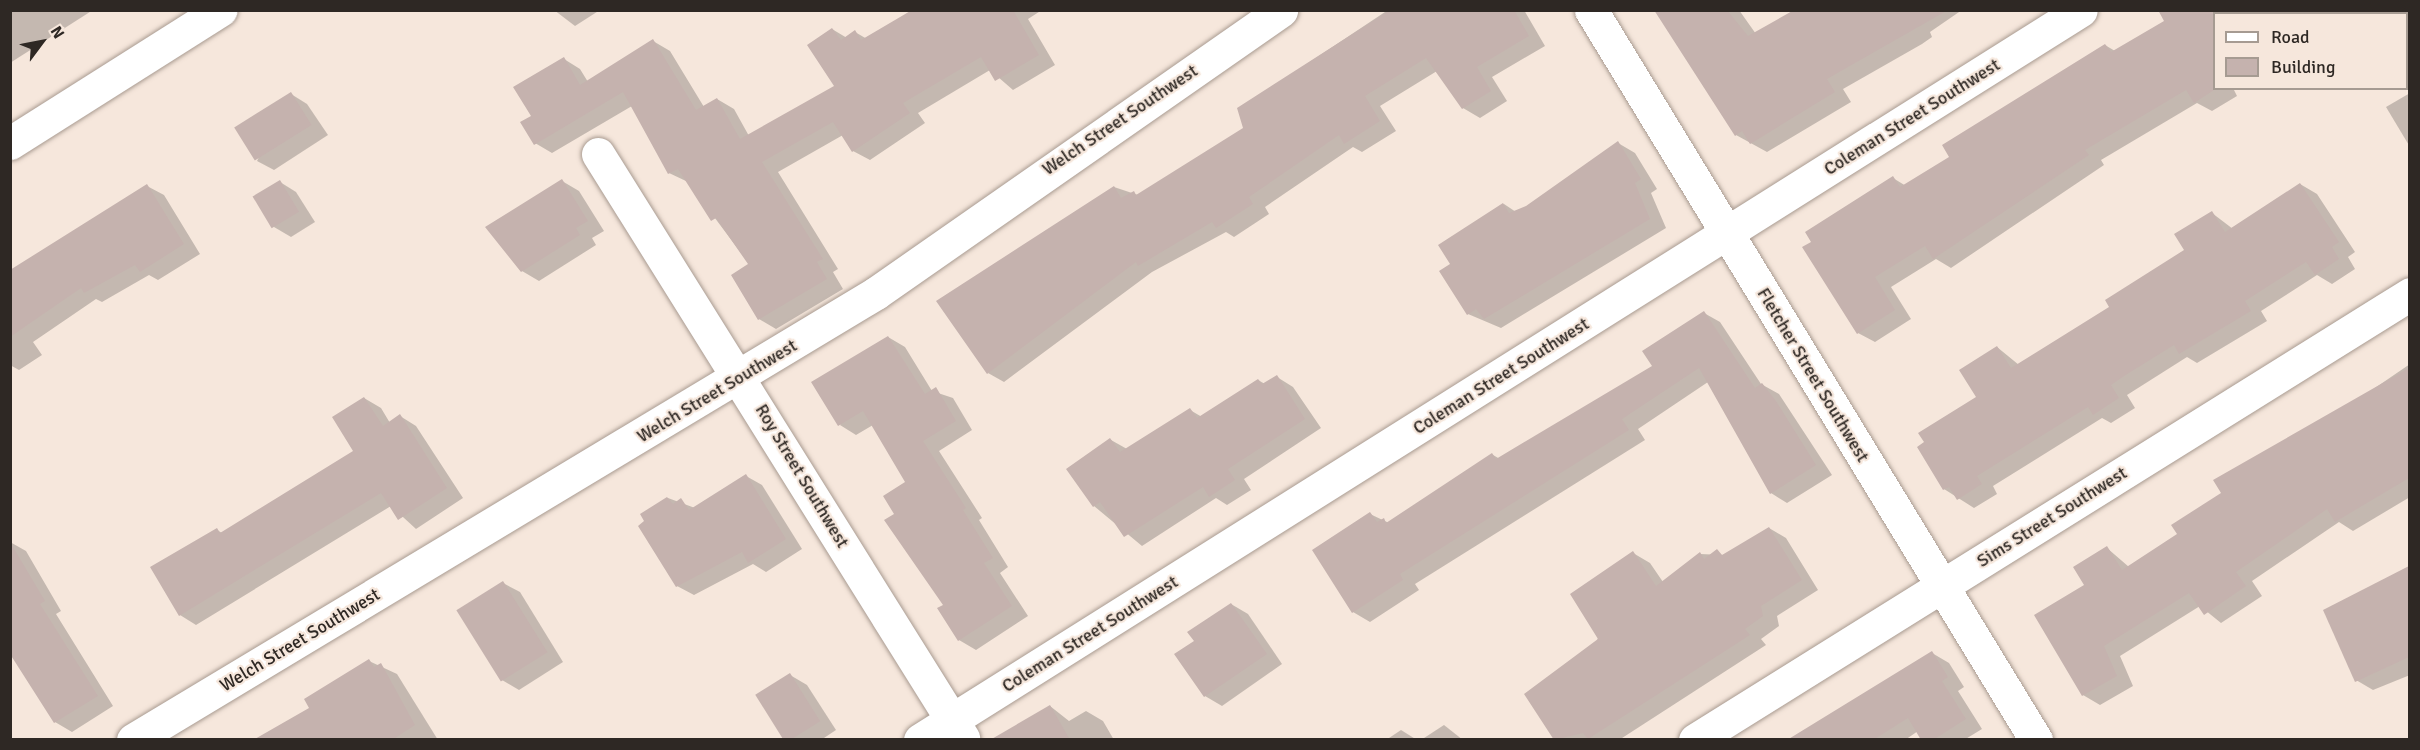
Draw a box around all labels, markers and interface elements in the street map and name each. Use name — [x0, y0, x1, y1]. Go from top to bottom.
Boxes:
north arrow — [12, 12, 72, 72]
legend — [2213, 12, 2408, 90]
text: N — [46, 22, 69, 42]
text: Road — [2271, 26, 2310, 48]
street label: Coleman Street Southwest — [1820, 54, 2004, 180]
text: Building — [2271, 56, 2335, 78]
street label: Welch Street Southwest — [1038, 60, 1202, 180]
street label: Fletcher Street Southwest — [1752, 284, 1874, 466]
street label: Coleman Street Southwest — [1409, 313, 1593, 439]
street label: Welch Street Southwest — [633, 335, 801, 447]
street label: Roy Street Southwest — [751, 400, 853, 552]
street label: Sims Street Southwest — [1973, 462, 2131, 572]
street label: Coleman Street Southwest — [998, 571, 1182, 697]
street label: Welch Street Southwest — [216, 584, 384, 696]

